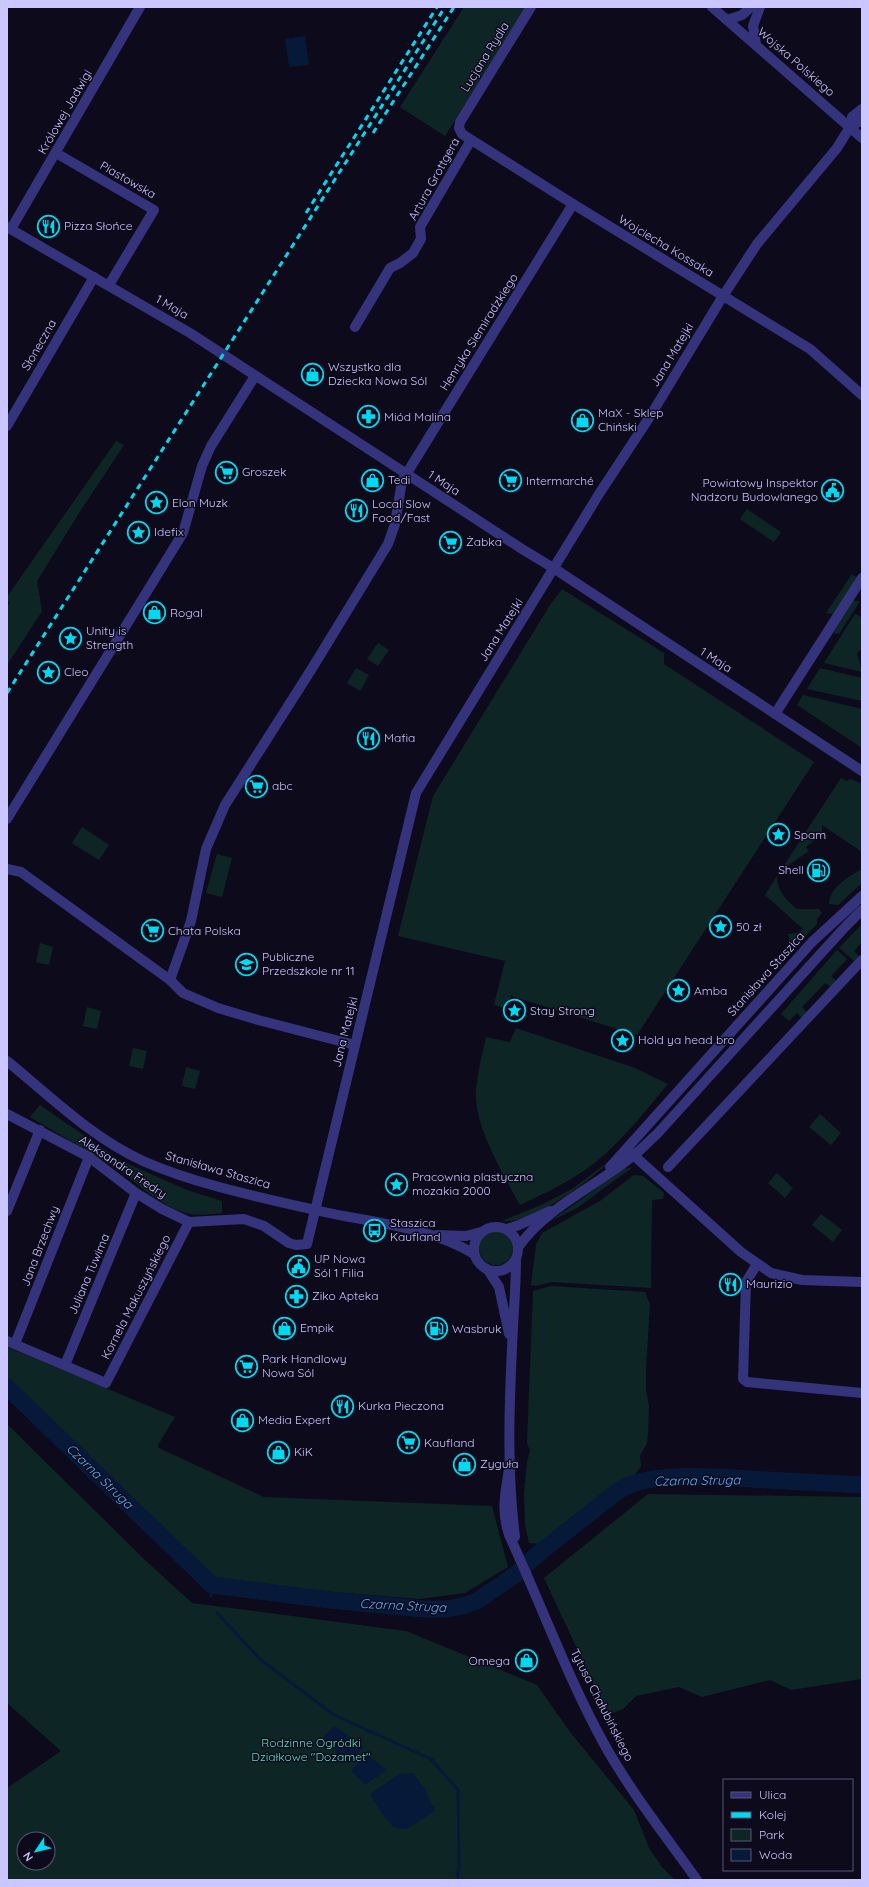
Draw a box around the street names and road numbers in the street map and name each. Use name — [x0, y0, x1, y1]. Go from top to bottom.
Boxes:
street label: Lucjana Rydla — [457, 19, 512, 94]
street label: Wojska Polskiego — [755, 24, 838, 99]
street label: Królowej Jadwigi — [34, 67, 95, 157]
street label: Artura Grottgera — [405, 135, 462, 223]
street label: Piastowska — [98, 158, 159, 202]
street label: Wojciecha Kossaka — [616, 211, 717, 280]
street label: Henryka Siemiradzkiego — [436, 270, 521, 393]
street label: 1 Maja — [153, 291, 191, 322]
street label: Słoneczna — [18, 316, 59, 373]
street label: Jana Matejki — [647, 320, 697, 389]
street label: 1 Maja — [425, 467, 463, 499]
street label: Jana Matejki — [475, 595, 526, 664]
street label: 1 Maja — [697, 644, 735, 676]
street label: Stanisława Staszica — [724, 928, 807, 1019]
street label: Jana Matejki — [329, 995, 360, 1069]
street label: Aleksandra Fredry — [77, 1132, 170, 1201]
street label: Stanisława Staszica — [164, 1147, 272, 1192]
street label: Jana Brzechwy — [17, 1203, 62, 1288]
street label: Juliana Tuwima — [65, 1231, 112, 1316]
street label: Kornela Makuszyńskiego — [98, 1232, 174, 1362]
street label: Tytusa Chałubińskiego — [568, 1646, 637, 1764]

